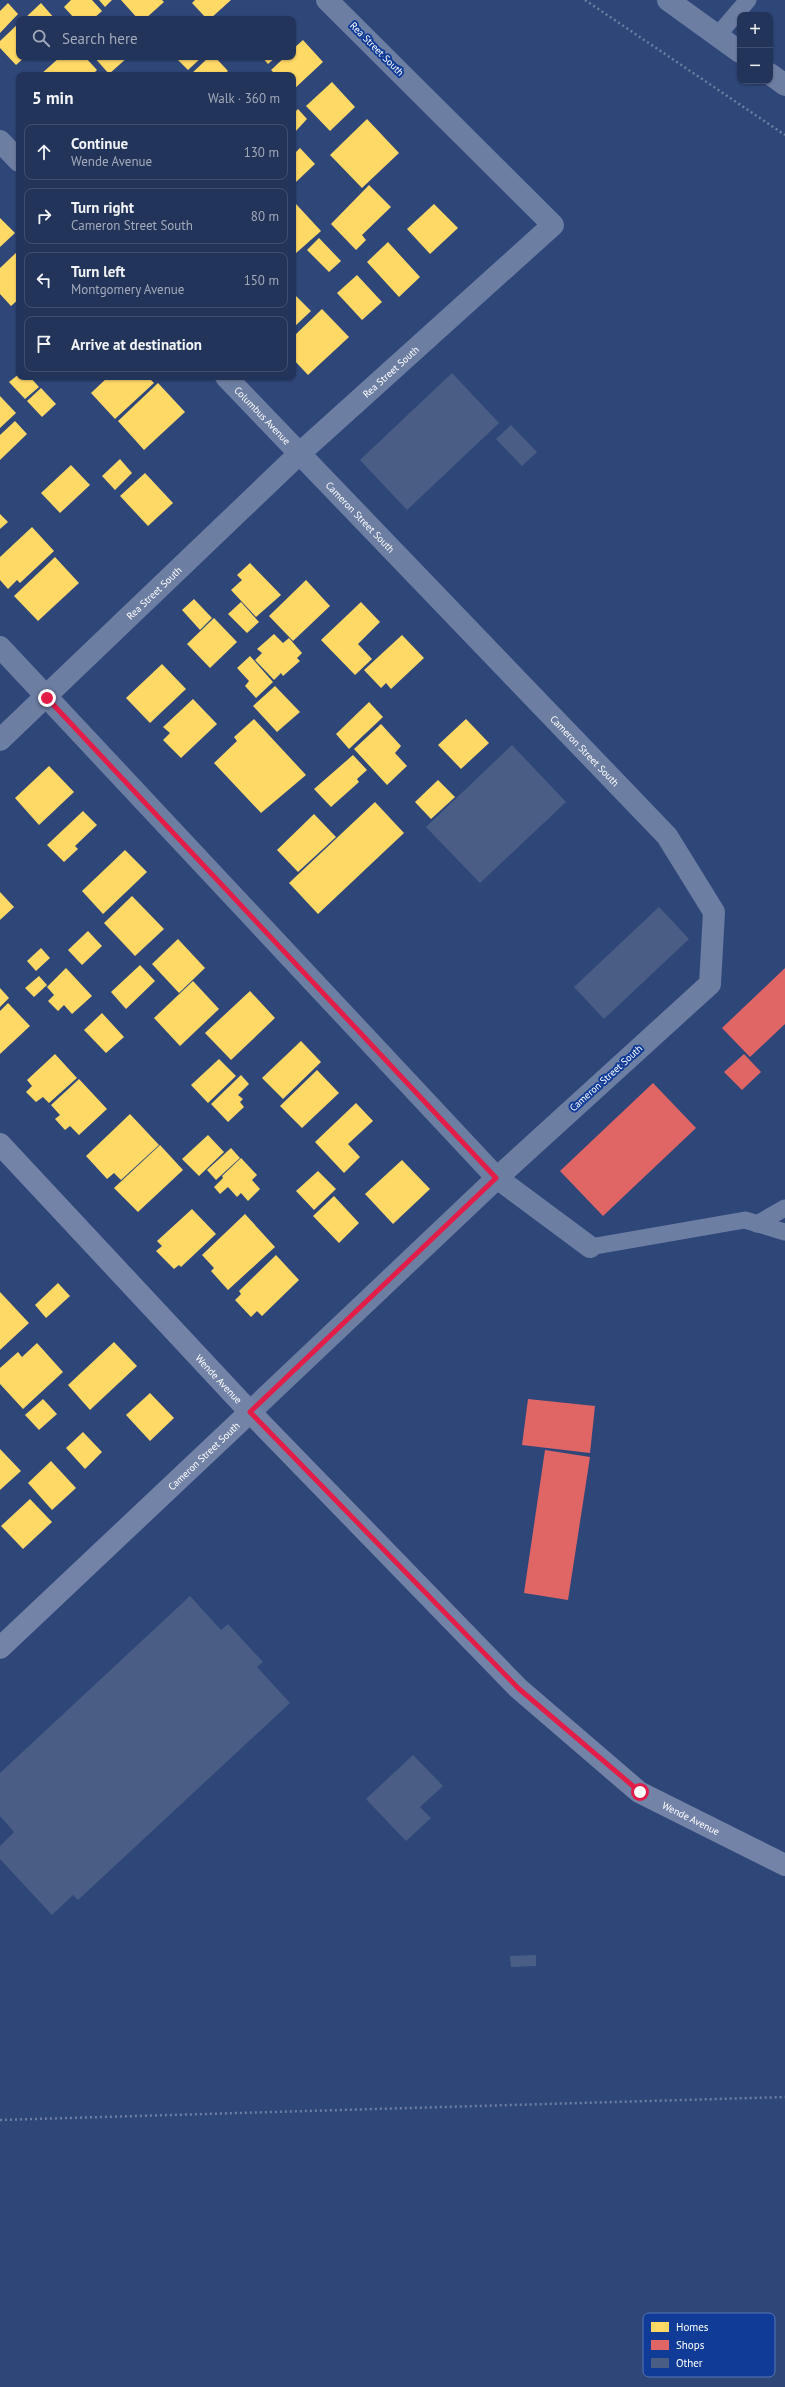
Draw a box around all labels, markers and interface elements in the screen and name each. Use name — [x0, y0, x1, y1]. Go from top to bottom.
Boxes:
map controls — [737, 12, 773, 84]
button: + — [737, 12, 773, 48]
search box — [16, 16, 296, 60]
street label: Rea Street South — [347, 19, 407, 79]
icon: search — [30, 27, 52, 49]
text: Search here — [62, 29, 138, 48]
button: − — [737, 48, 773, 84]
text: 5 min — [32, 87, 73, 109]
text: Walk · 360 m — [208, 90, 280, 107]
text: Continue — [71, 134, 128, 153]
icon: ahead — [33, 141, 55, 163]
text: 130 m — [244, 144, 279, 161]
text: Wende Avenue — [71, 153, 152, 170]
text: Turn right — [71, 198, 134, 217]
icon: right — [33, 205, 55, 227]
text: 80 m — [251, 208, 279, 225]
text: Cameron Street South — [71, 217, 193, 234]
text: Turn left — [71, 262, 125, 281]
icon: left — [33, 269, 55, 291]
text: 150 m — [244, 272, 279, 289]
text: Montgomery Avenue — [71, 281, 184, 298]
icon: arrive — [33, 333, 55, 355]
text: Arrive at destination — [71, 335, 202, 354]
street label: Rea Street South — [360, 343, 421, 400]
street label: Columbus Avenue — [232, 383, 294, 447]
street label: Cameron Street South — [323, 479, 398, 555]
street label: Rea Street South — [124, 563, 184, 622]
route end — [38, 689, 56, 707]
street label: Cameron Street South — [548, 712, 622, 789]
street label: Cameron Street South — [567, 1042, 645, 1114]
street label: Wende Avenue — [193, 1351, 245, 1406]
street label: Cameron Street South — [165, 1419, 242, 1493]
route start — [631, 1783, 649, 1801]
street label: Wende Avenue — [660, 1798, 722, 1838]
legend — [643, 2313, 775, 2377]
text: Homes — [676, 2320, 709, 2334]
text: Shops — [676, 2338, 705, 2352]
text: Other — [676, 2356, 703, 2370]

